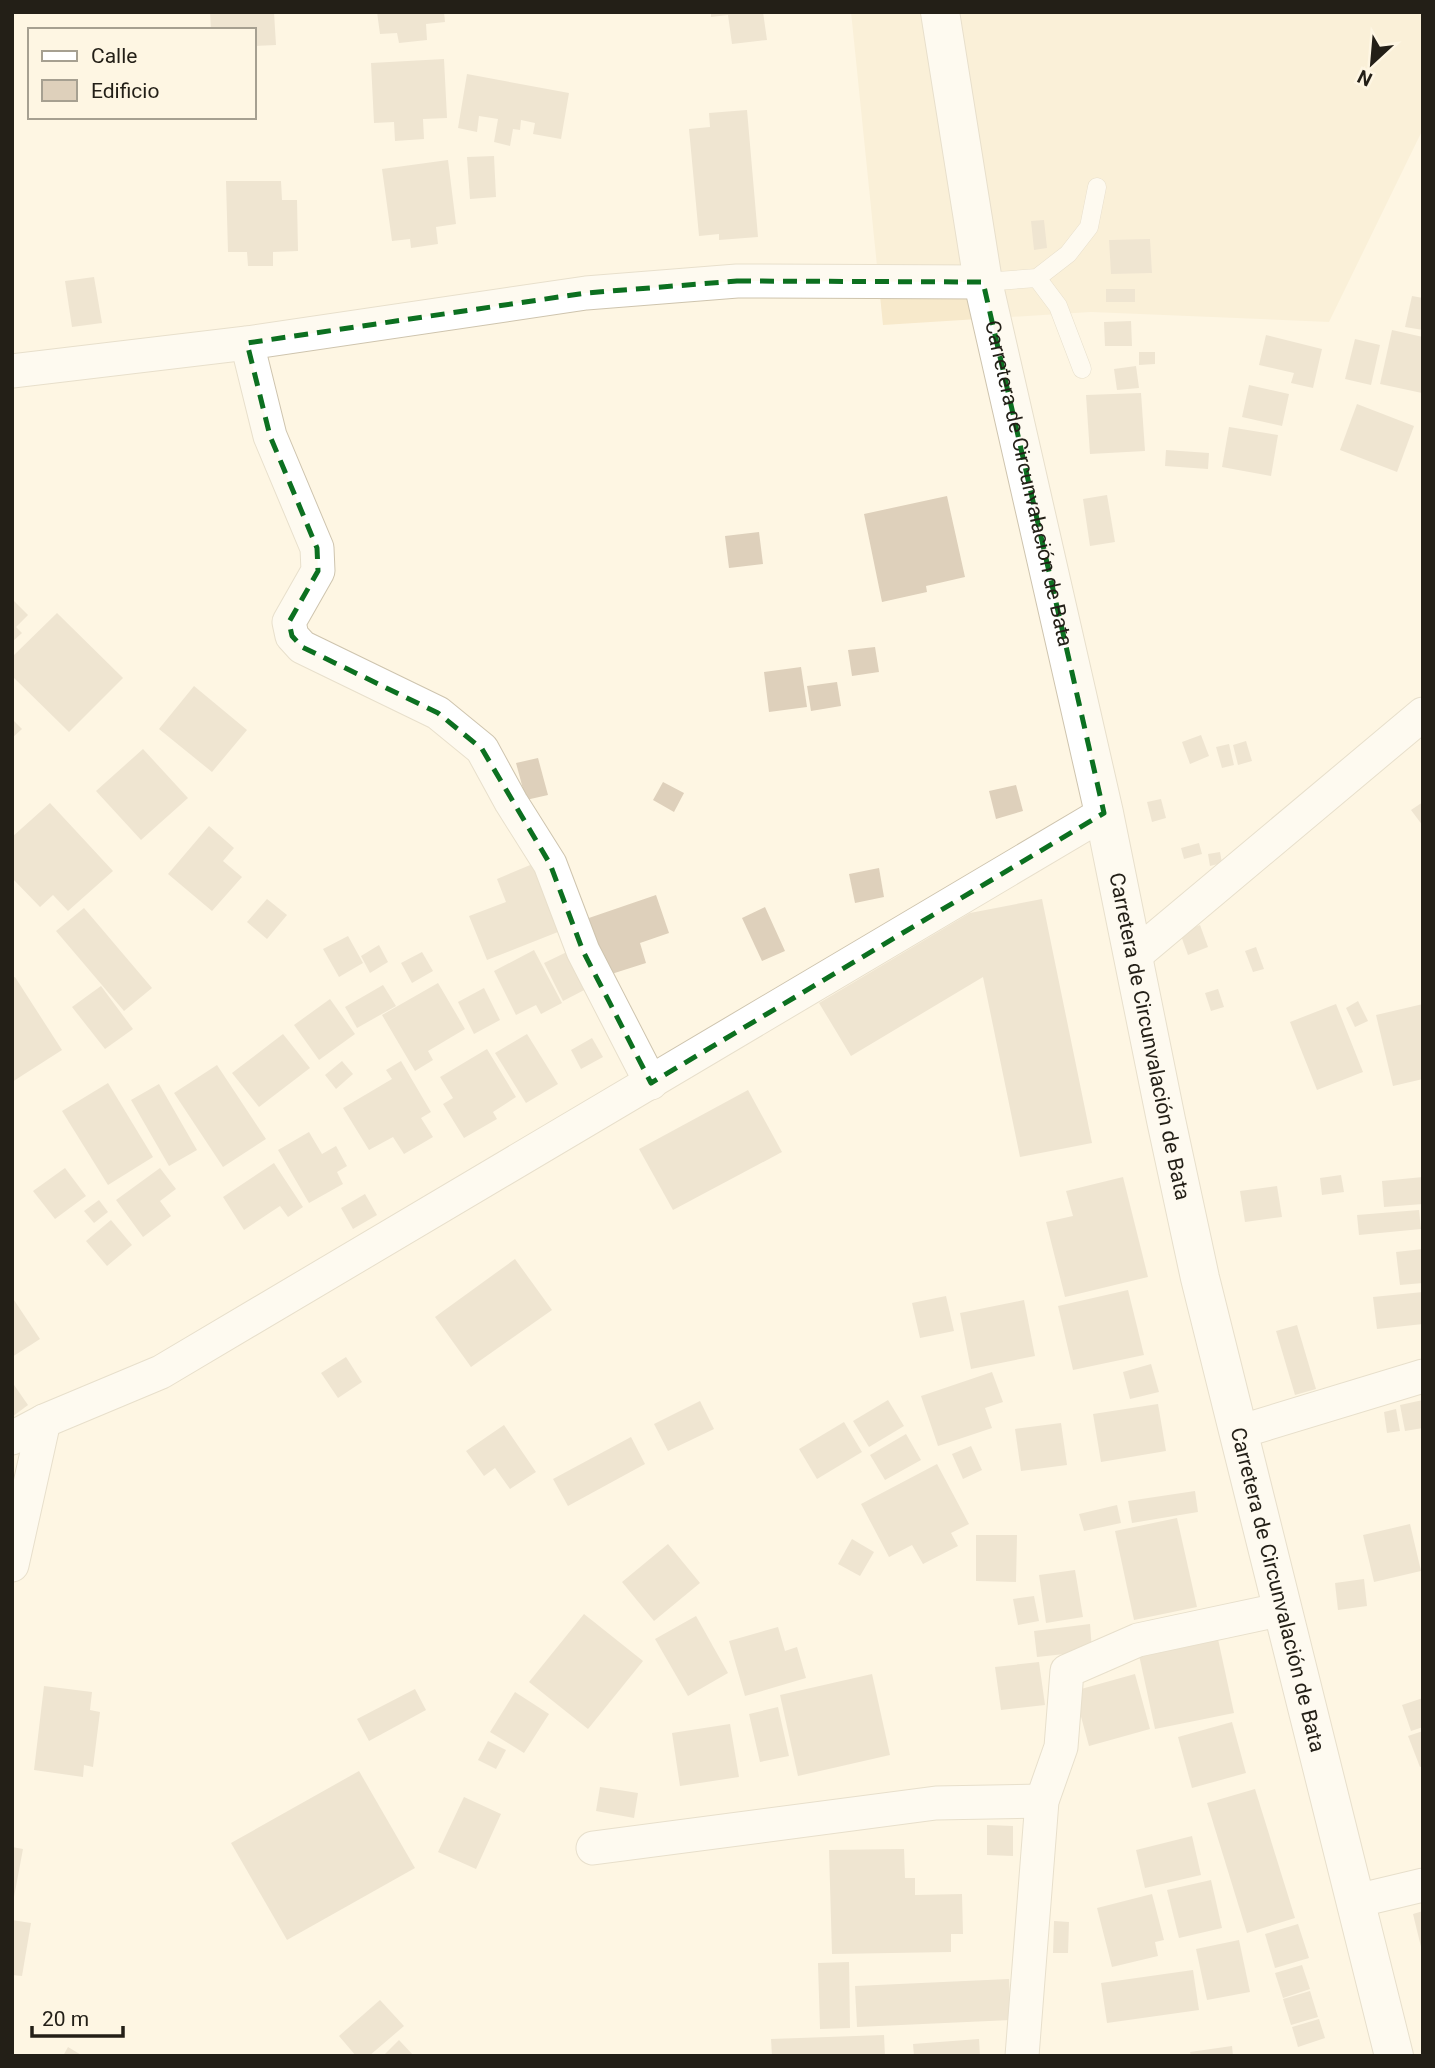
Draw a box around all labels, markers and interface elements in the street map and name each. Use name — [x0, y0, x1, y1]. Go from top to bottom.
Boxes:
legend — [28, 28, 256, 119]
north arrow — [1337, 28, 1407, 98]
text: Calle — [91, 44, 137, 68]
text: N — [1354, 65, 1376, 91]
text: Edificio — [91, 79, 159, 103]
street label: Carretera de Circunvalación de Bata — [980, 318, 1078, 649]
street label: Carretera de Circunvalación de Bata — [1104, 871, 1195, 1202]
street label: Carretera de Circunvalación de Bata — [1226, 1425, 1330, 1754]
scale bar — [32, 1994, 122, 2038]
text: 20 m — [42, 2007, 89, 2031]

